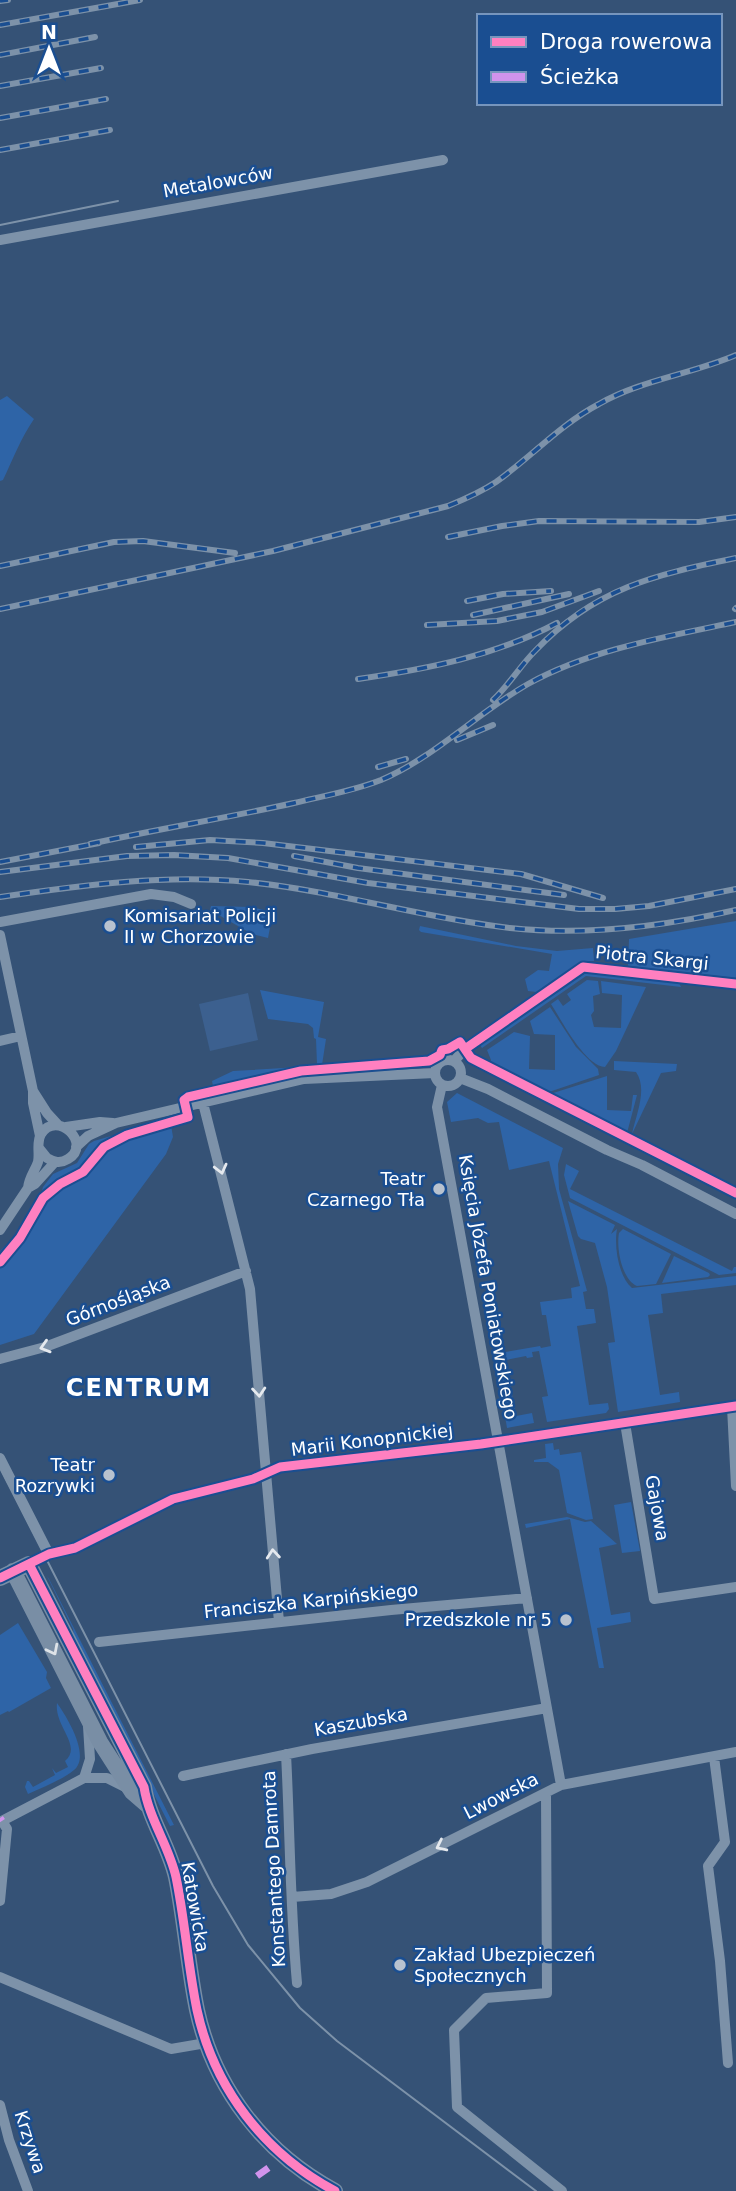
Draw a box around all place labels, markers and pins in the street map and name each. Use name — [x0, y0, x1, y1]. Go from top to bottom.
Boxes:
place label: Komisariat Policji II w Chorzowie — [124, 905, 276, 947]
marker: Komisariat Policji II w Chorzowie — [102, 918, 118, 934]
place label: Teatr Czarnego Tła — [307, 1168, 426, 1210]
marker: Teatr Czarnego Tła — [431, 1181, 447, 1197]
place label: Teatr Rozrywki — [15, 1454, 96, 1496]
marker: Teatr Rozrywki — [101, 1467, 117, 1483]
place label: Przedszkole nr 5 — [405, 1609, 552, 1630]
marker: Przedszkole nr 5 — [558, 1612, 574, 1628]
place label: Zakład Ubezpieczeń Społecznych — [414, 1944, 596, 1986]
marker: Zakład Ubezpieczeń Społecznych — [392, 1957, 408, 1973]

